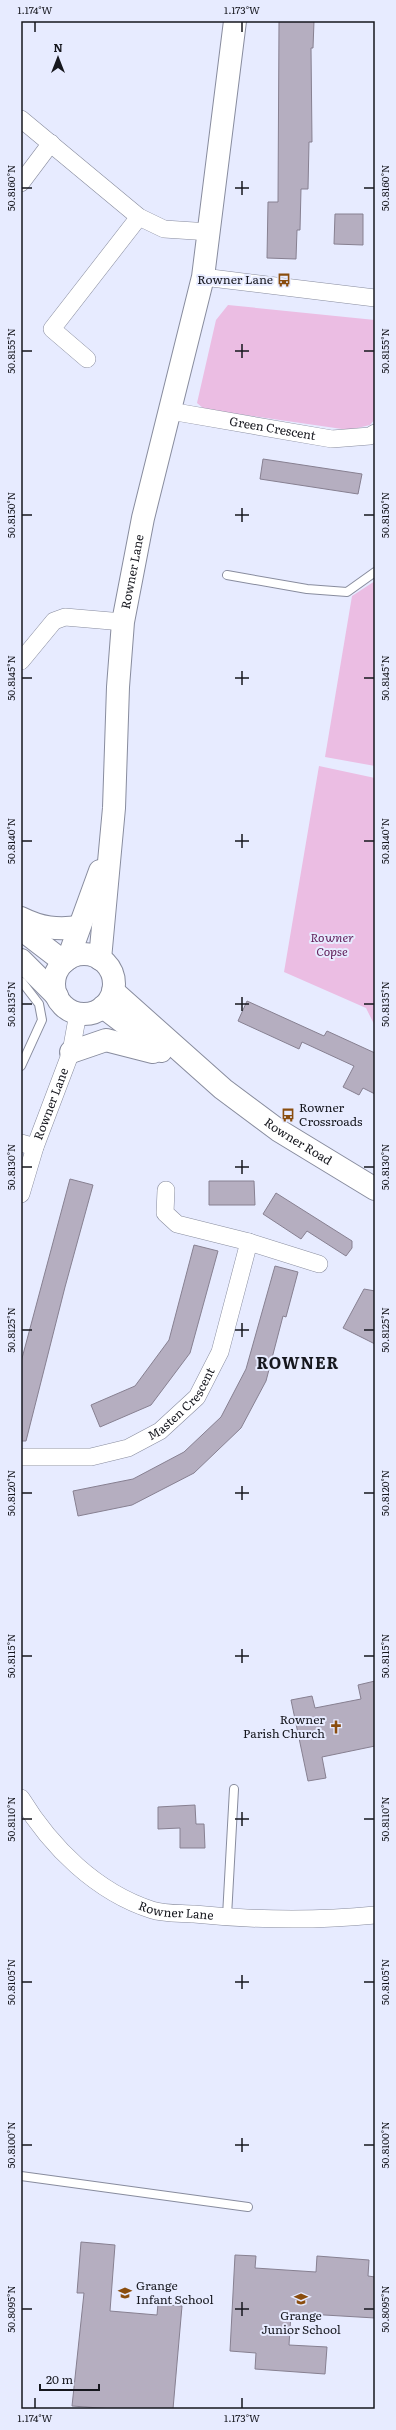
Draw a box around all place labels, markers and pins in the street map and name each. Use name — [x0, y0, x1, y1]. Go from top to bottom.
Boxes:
place label: Rowner Lane — [197, 270, 273, 288]
bus stop icon: Rowner Lane — [276, 272, 292, 288]
place label: Rowner Crossroads — [299, 1098, 363, 1130]
bus stop icon: Rowner Crossroads — [280, 1107, 296, 1123]
place label: Rowner Parish Church — [243, 1710, 325, 1742]
church icon: Rowner Parish Church — [328, 1719, 344, 1735]
place label: Grange Infant School — [136, 2276, 213, 2308]
school or university icon: Grange Infant School — [117, 2285, 133, 2301]
school or university icon: Grange Junior School — [293, 2291, 309, 2307]
place label: Grange Junior School — [261, 2306, 341, 2338]

